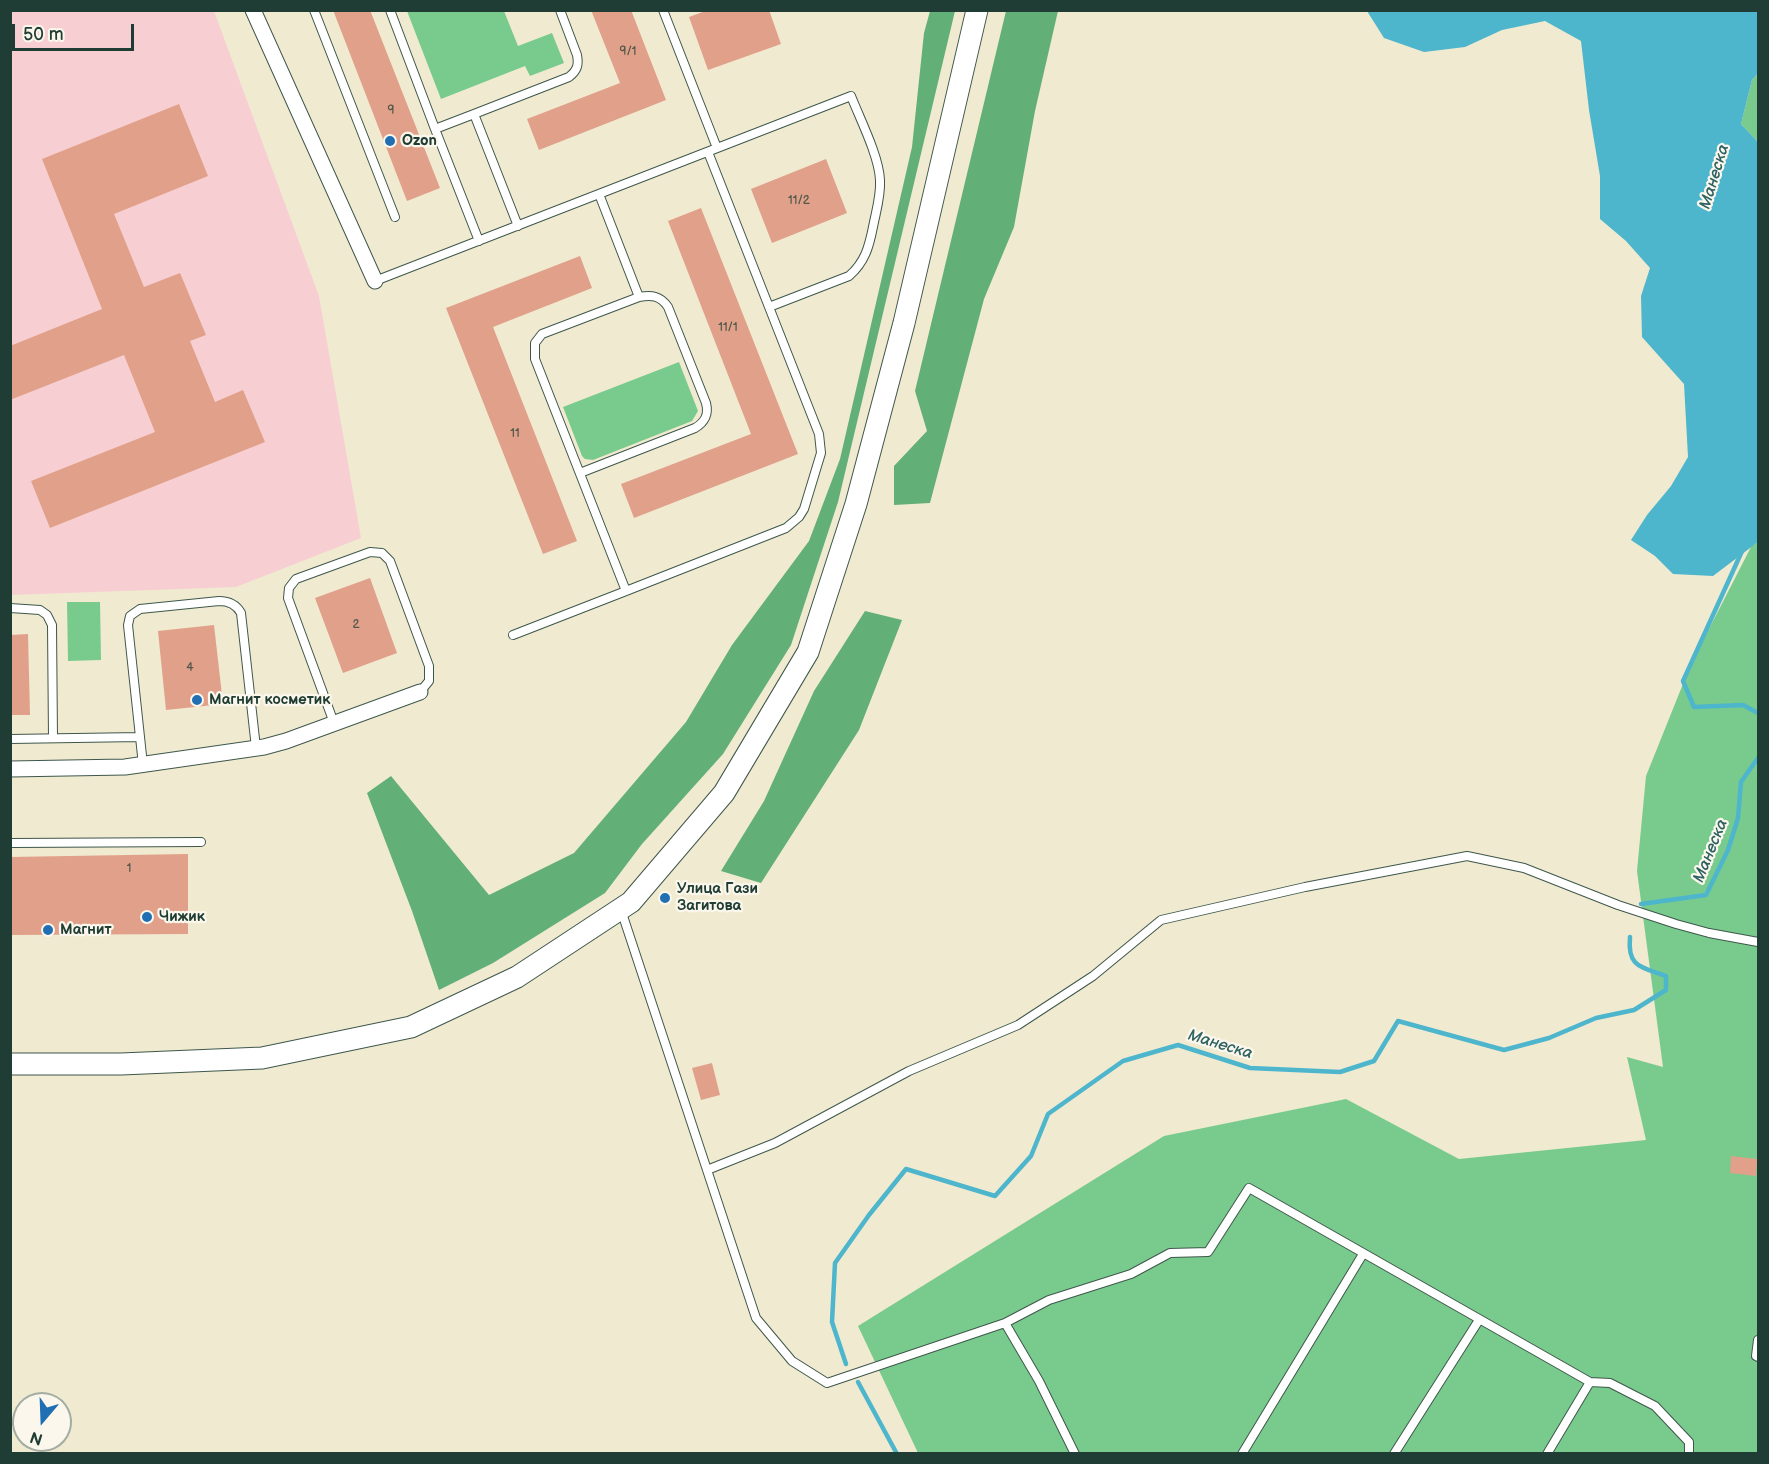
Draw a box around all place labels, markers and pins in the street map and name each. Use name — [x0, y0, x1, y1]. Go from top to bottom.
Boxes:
place label: Ozon — [402, 132, 437, 150]
marker: Ozon — [383, 134, 397, 148]
place label: Магнит косметик — [209, 691, 330, 709]
marker: Магнит косметик — [190, 693, 204, 707]
place label: Улица Гази Загитова — [677, 880, 758, 915]
marker: Улица Гази Загитова — [658, 891, 672, 905]
place label: Чижик — [159, 908, 205, 926]
marker: Чижик — [140, 910, 154, 924]
place label: Магнит — [60, 921, 112, 939]
marker: Магнит — [41, 923, 55, 937]

